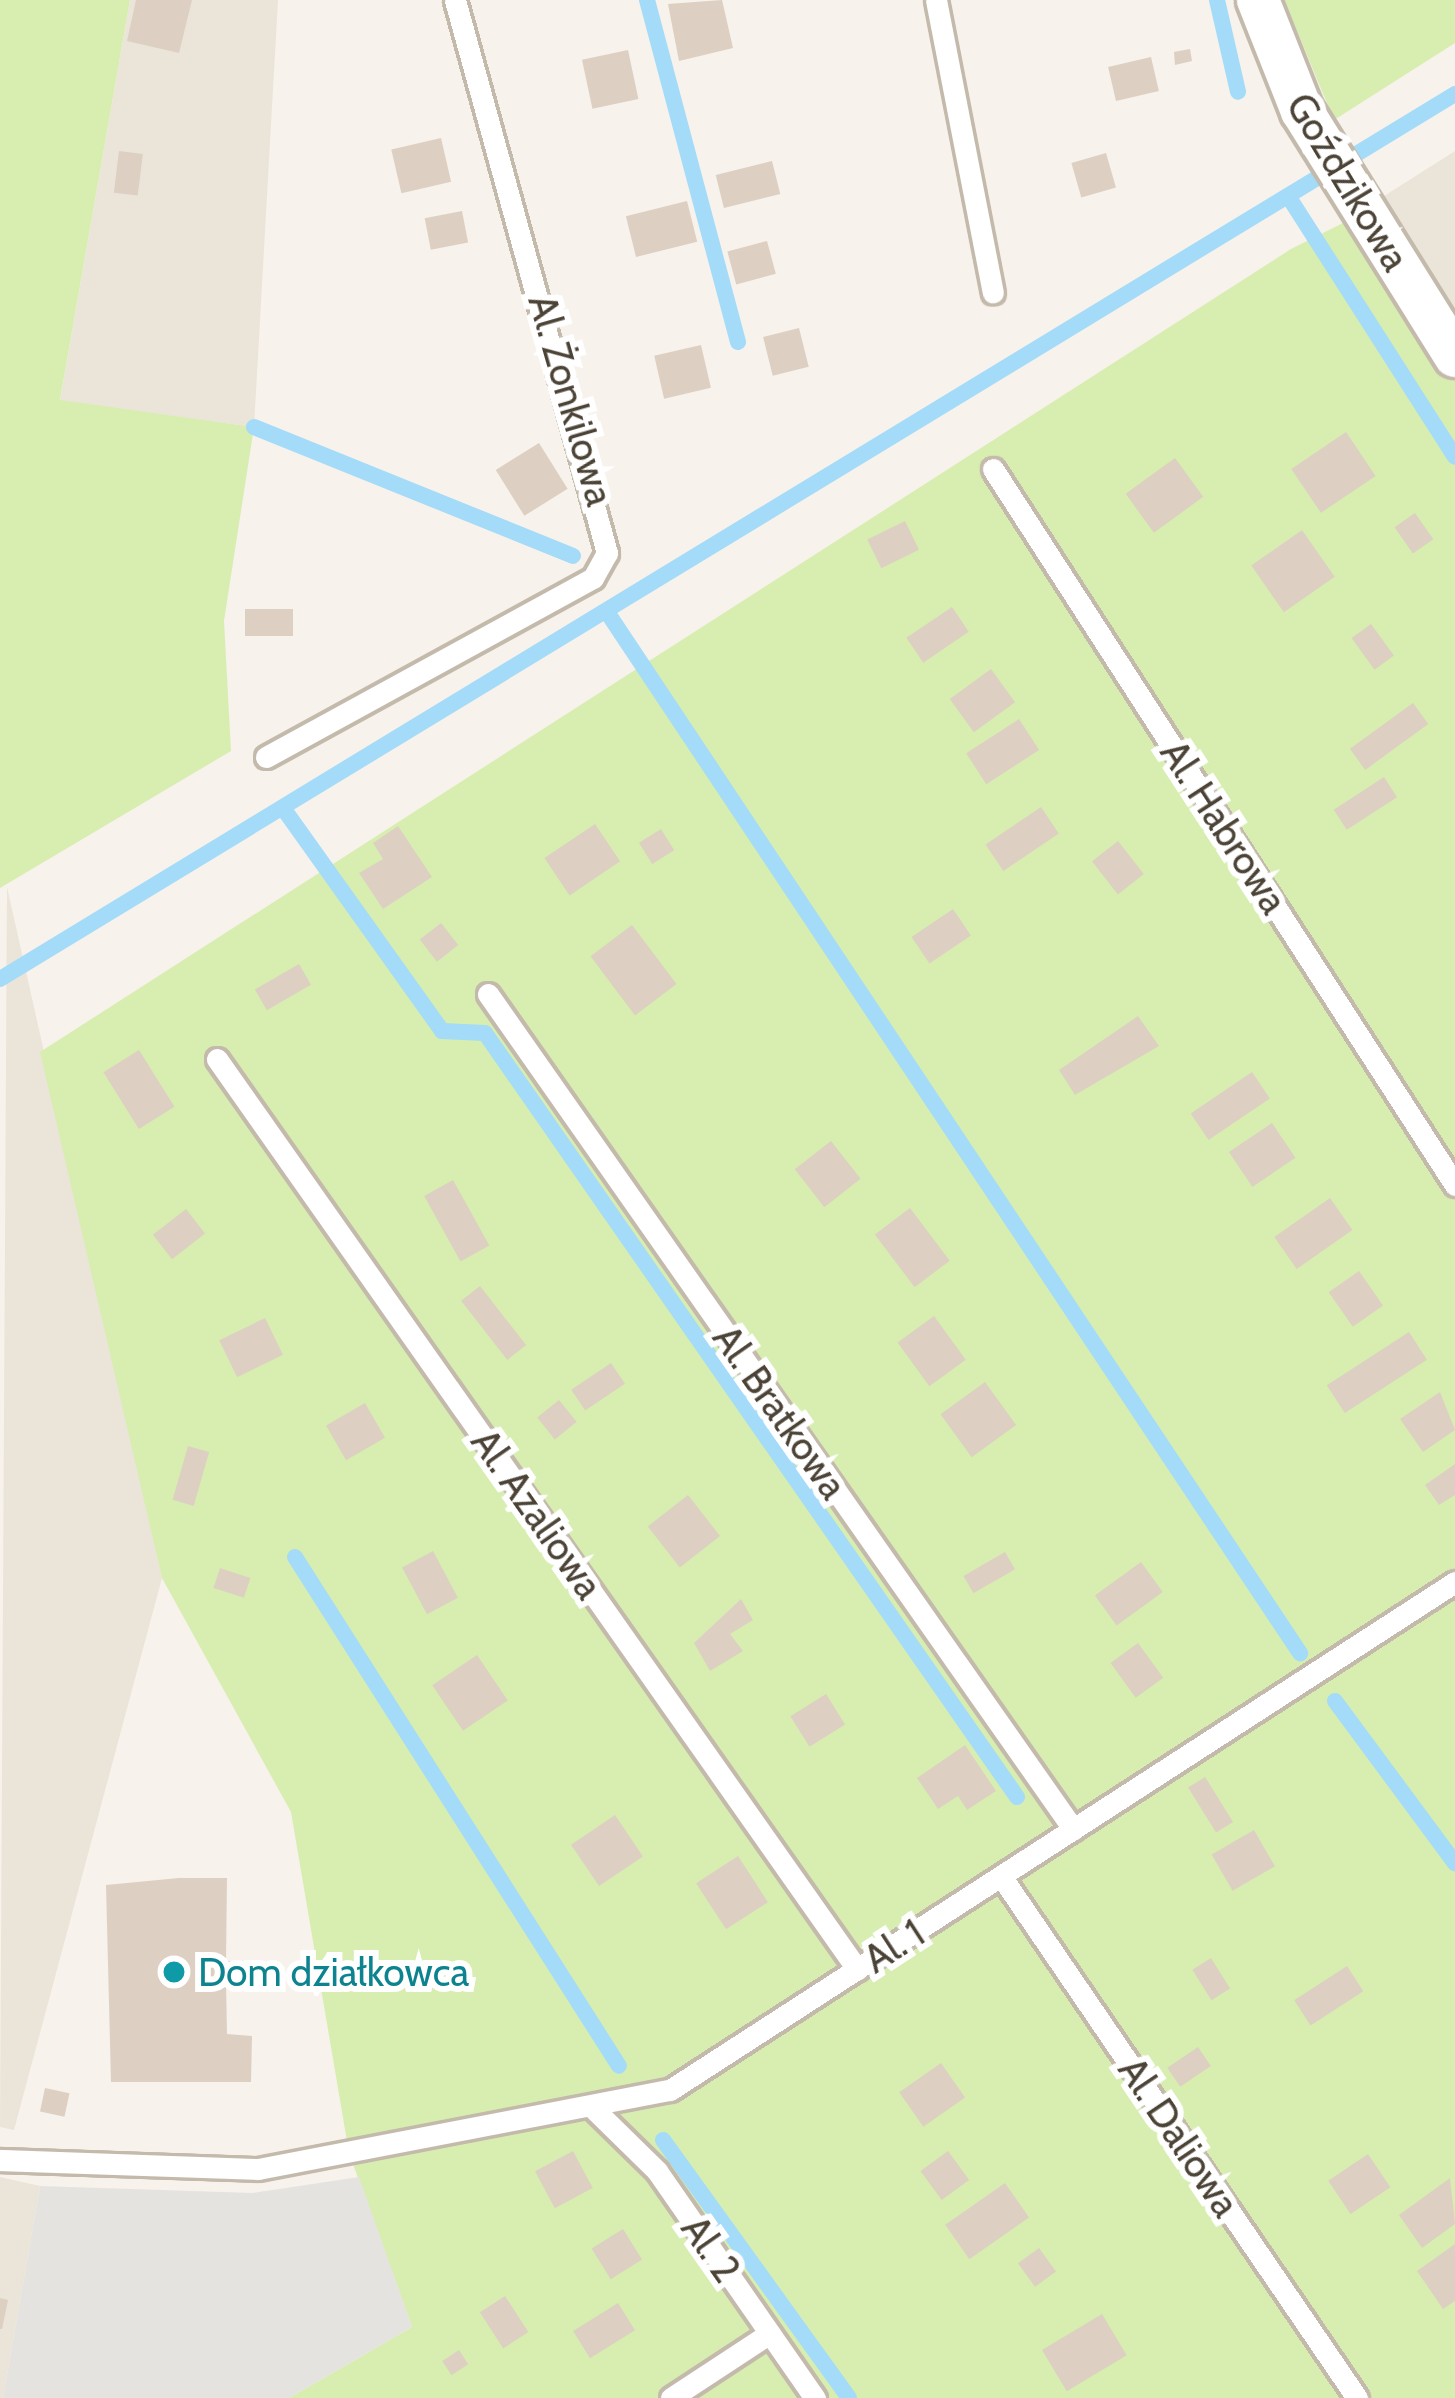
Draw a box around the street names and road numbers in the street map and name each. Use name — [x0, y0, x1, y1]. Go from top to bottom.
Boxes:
street label: Goździkowa — [1277, 85, 1419, 279]
street label: Al. Żonkilowa — [519, 289, 623, 511]
street label: Al. Habrowa — [1151, 732, 1297, 922]
street label: Al. Bratkowa — [703, 1316, 857, 1508]
street label: Al. Azaliowa — [461, 1420, 613, 1608]
street label: Al. 1 — [855, 1909, 933, 1983]
street label: Al. Daliowa — [1109, 2048, 1249, 2226]
street label: Al. 2 — [672, 2207, 750, 2291]

